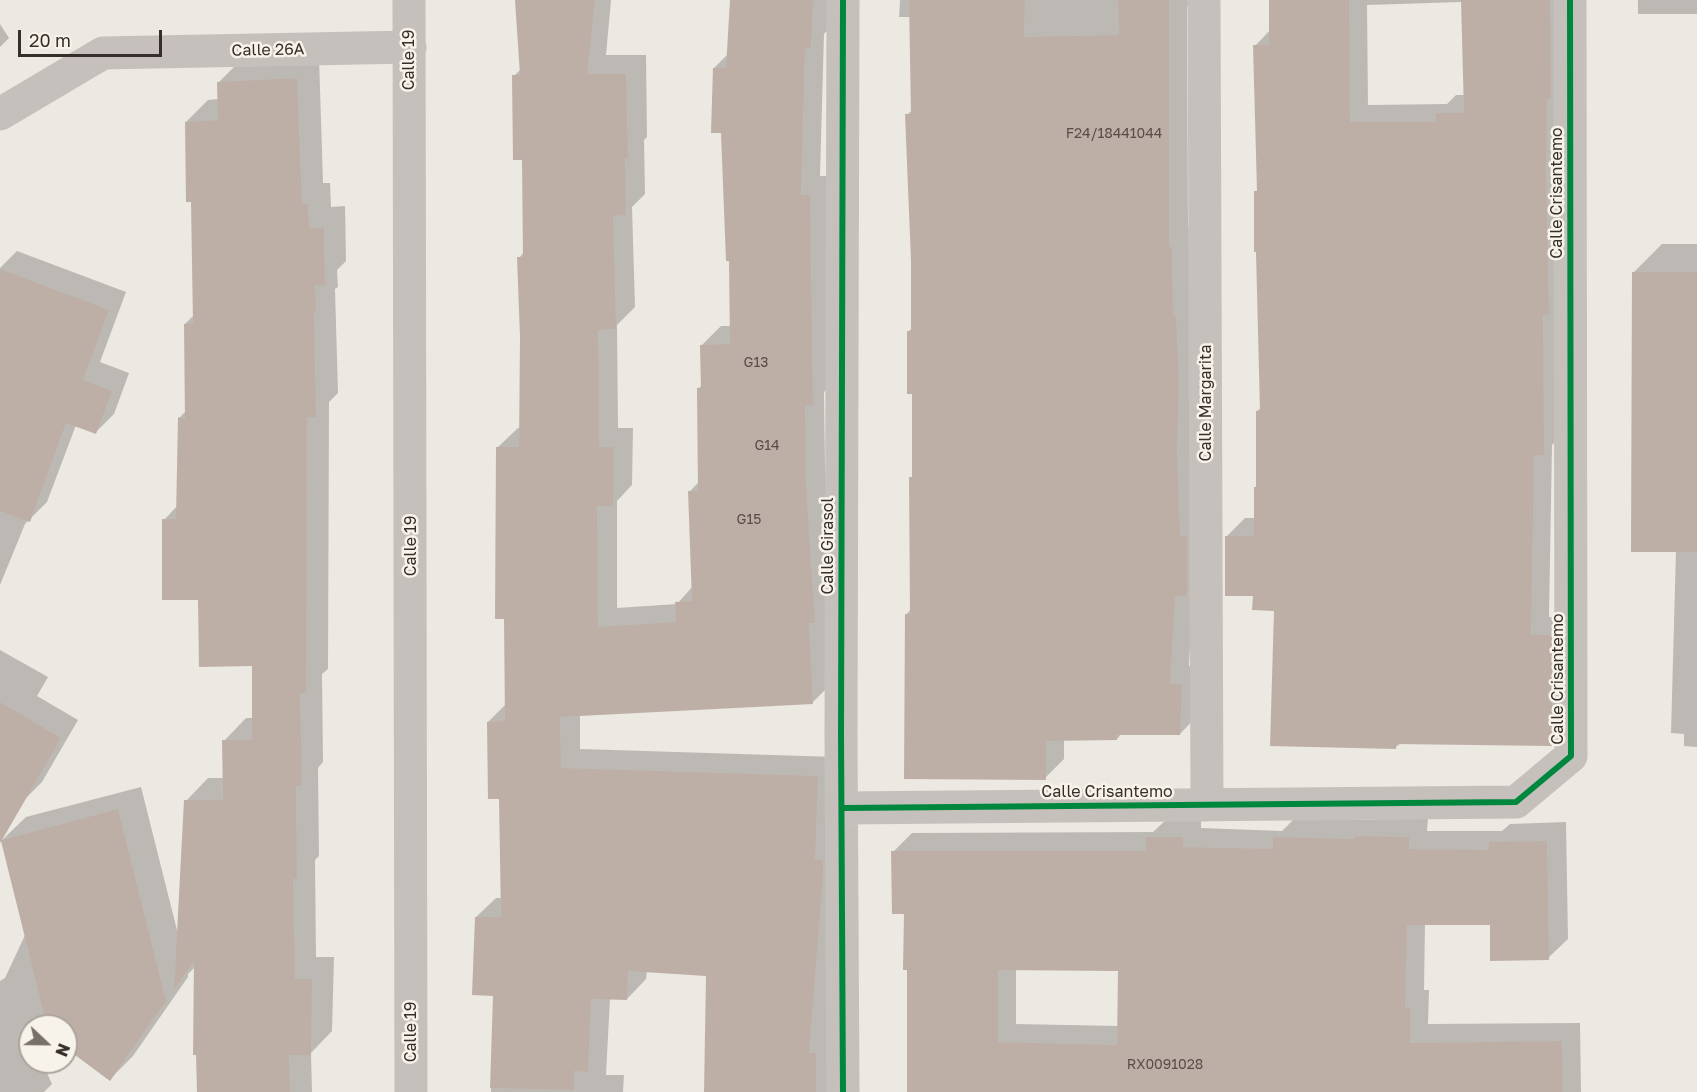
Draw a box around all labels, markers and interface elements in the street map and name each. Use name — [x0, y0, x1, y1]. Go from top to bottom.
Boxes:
scale bar — [21, 18, 165, 56]
text: 20 m — [29, 29, 71, 51]
street label: Calle 19 — [399, 30, 419, 90]
street label: Calle 26A — [231, 40, 305, 60]
house number: F24/18441044 — [1066, 126, 1162, 142]
street label: Calle Crisantemo — [1547, 127, 1567, 259]
street label: Calle Margarita — [1196, 344, 1216, 462]
house number: G13 — [744, 355, 768, 371]
house number: G14 — [754, 438, 780, 454]
street label: Calle Girasol — [818, 497, 838, 595]
house number: G15 — [737, 512, 761, 528]
street label: Calle 19 — [401, 516, 421, 576]
street label: Calle Crisantemo — [1548, 613, 1568, 745]
street label: Calle Crisantemo — [1041, 782, 1173, 802]
street label: Calle 19 — [401, 1002, 421, 1062]
north arrow — [18, 1014, 78, 1074]
text: N — [51, 1041, 74, 1059]
house number: RX0091028 — [1127, 1057, 1203, 1073]

